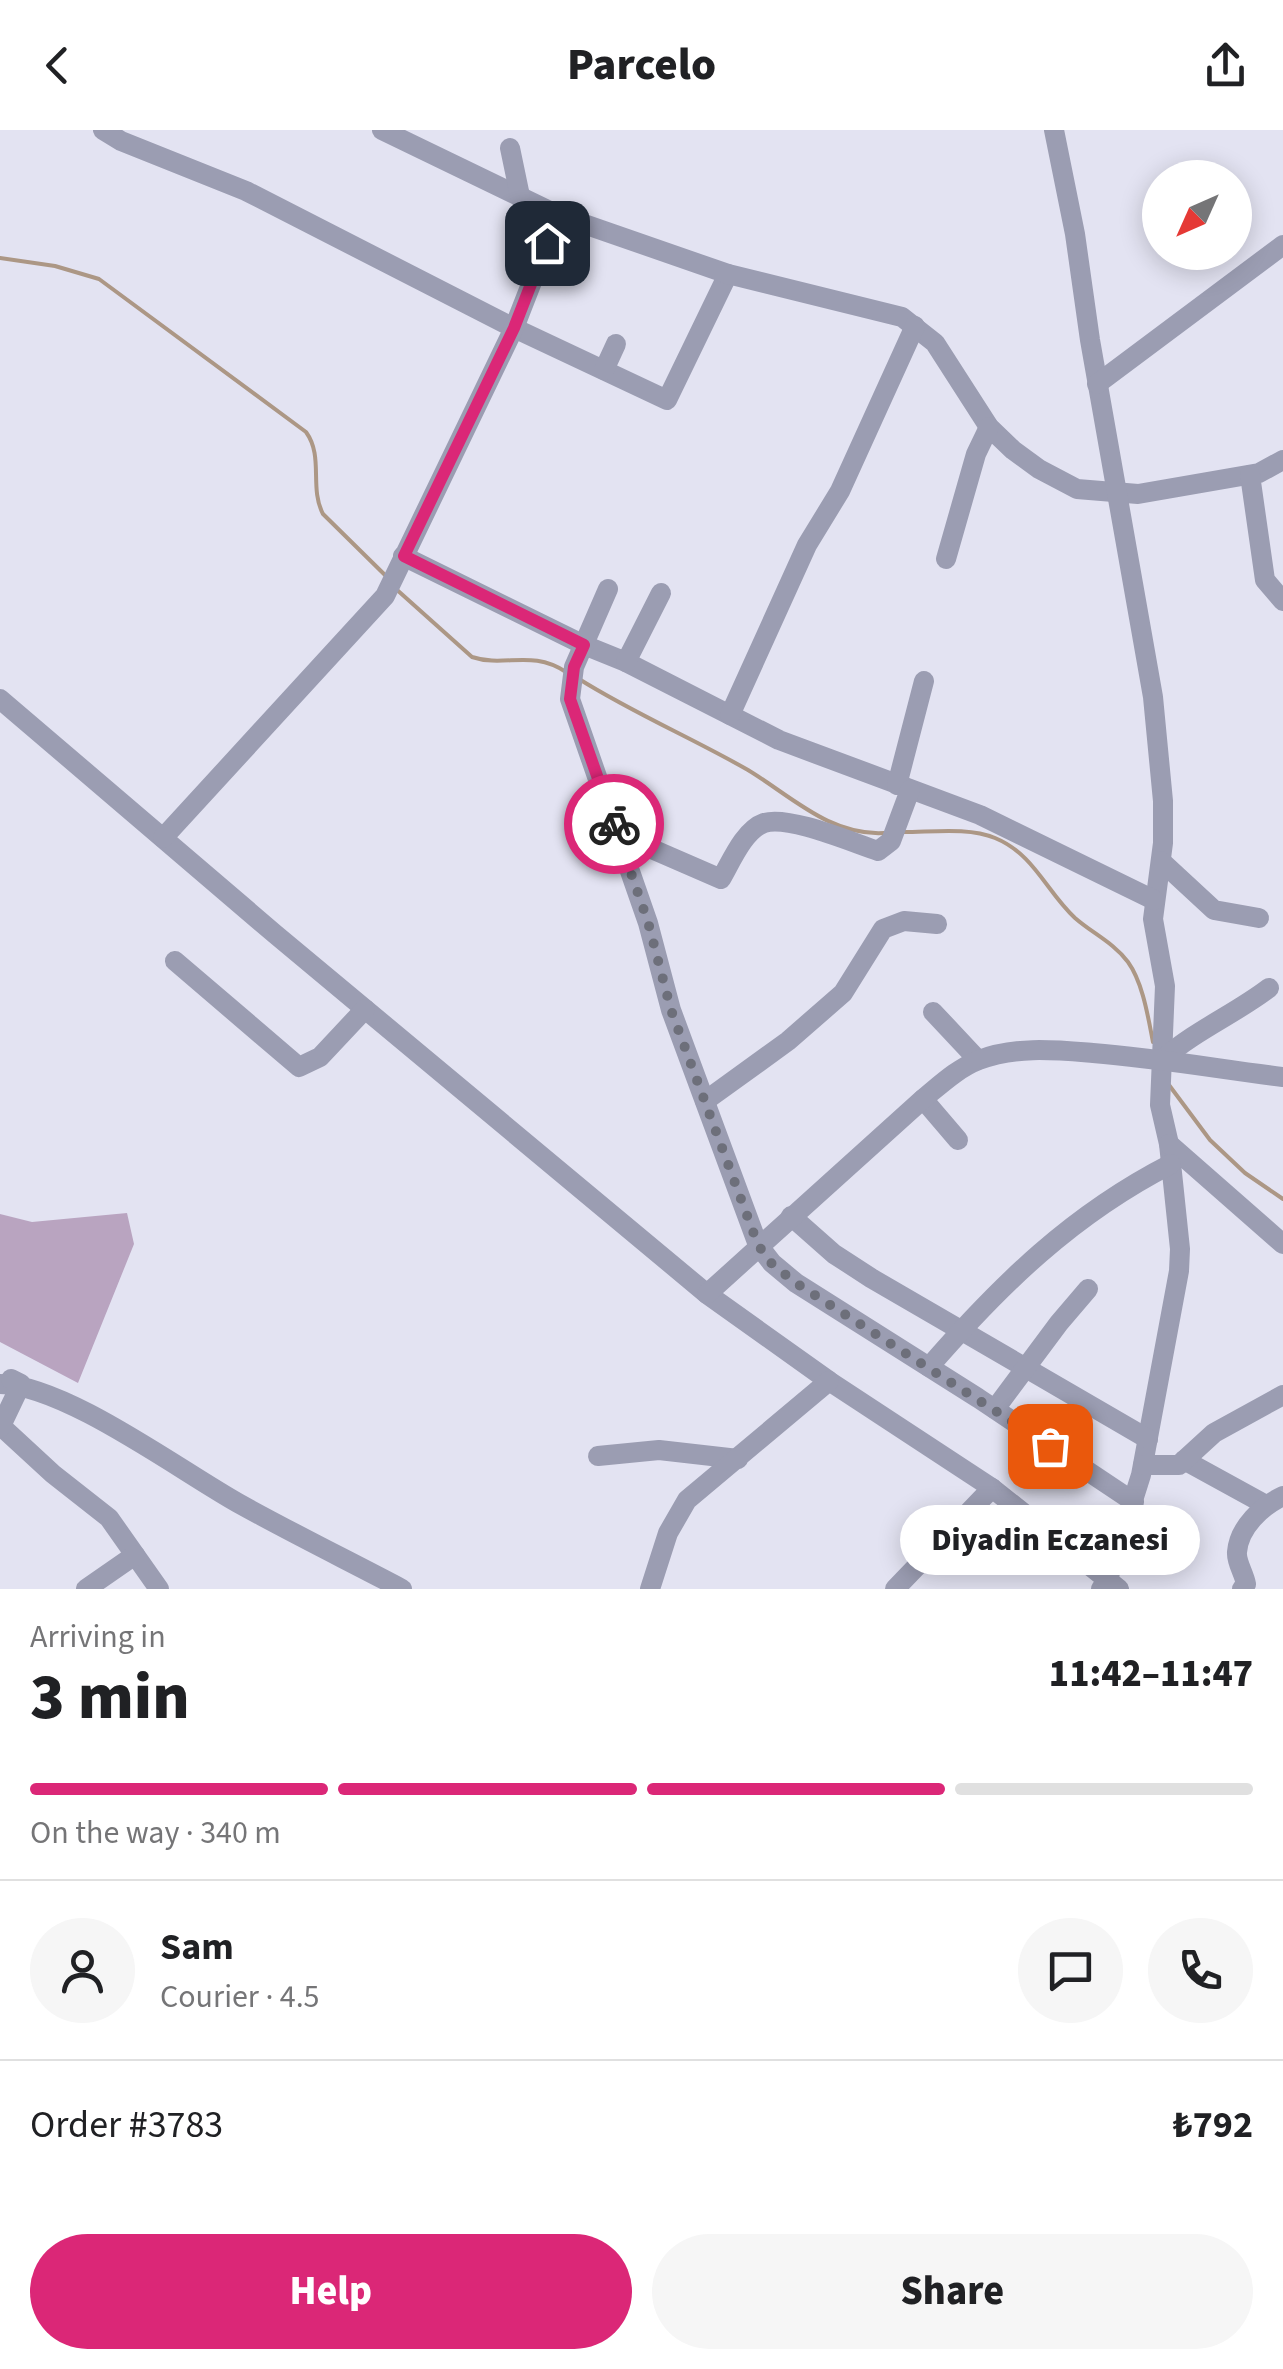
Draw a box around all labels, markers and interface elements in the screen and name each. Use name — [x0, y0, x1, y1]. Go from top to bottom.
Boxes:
text: Parcelo — [567, 33, 716, 97]
icon: back — [30, 38, 85, 93]
icon: share — [1198, 38, 1253, 93]
north arrow — [1142, 160, 1252, 270]
map controls — [1142, 160, 1252, 270]
pin — [505, 201, 590, 286]
icon: home — [520, 216, 575, 271]
courier — [564, 774, 664, 874]
icon: bike — [587, 797, 642, 852]
pin — [1008, 1404, 1093, 1489]
icon: bag — [1023, 1419, 1078, 1474]
callout: Diyadin Eczanesi — [900, 1506, 1200, 1576]
text: Diyadin Eczanesi — [931, 1517, 1169, 1563]
text: Arriving in — [30, 1614, 166, 1660]
text: 11:42–11:47 — [1049, 1647, 1253, 1701]
text: 3 min — [30, 1651, 190, 1744]
text: On the way · 340 m — [30, 1810, 281, 1856]
button: person — [30, 1918, 135, 2023]
button: chat — [1018, 1918, 1123, 2023]
button: phone — [1148, 1918, 1253, 2023]
text: Sam — [160, 1920, 234, 1974]
text: Courier · 4.5 — [160, 1974, 320, 2020]
text: Order #3783 — [30, 2098, 223, 2152]
text: ₺792 — [1173, 2098, 1253, 2152]
button: Help — [30, 2234, 632, 2349]
button: Share — [652, 2234, 1253, 2349]

